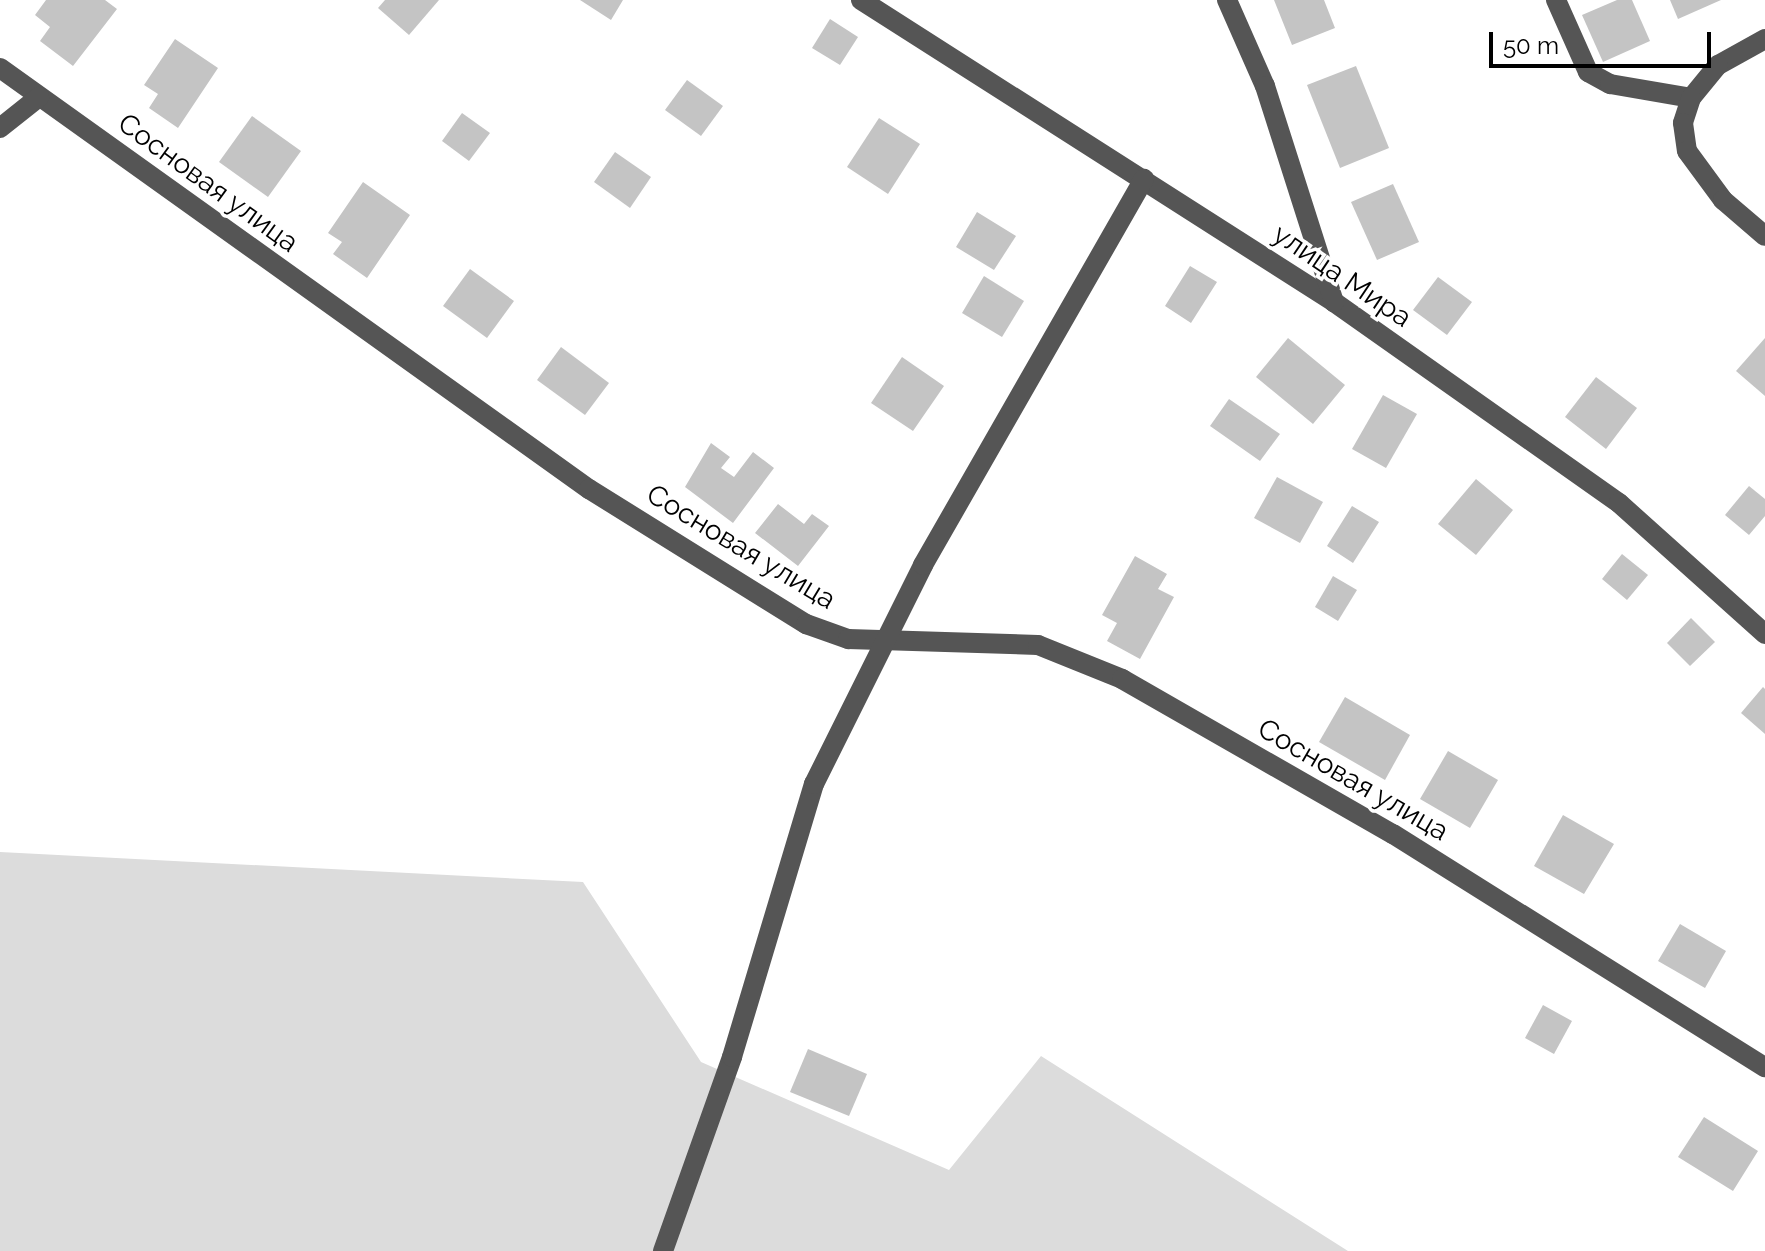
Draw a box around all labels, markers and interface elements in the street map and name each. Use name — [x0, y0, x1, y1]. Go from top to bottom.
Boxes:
scale bar — [1493, 16, 1715, 66]
text: 50 m — [1503, 31, 1559, 60]
street label: Сосновая улица — [111, 106, 305, 260]
street label: улица Мира — [1266, 217, 1418, 335]
street label: Сосновая улица — [640, 477, 842, 617]
street label: Сосновая улица — [1251, 712, 1455, 848]

